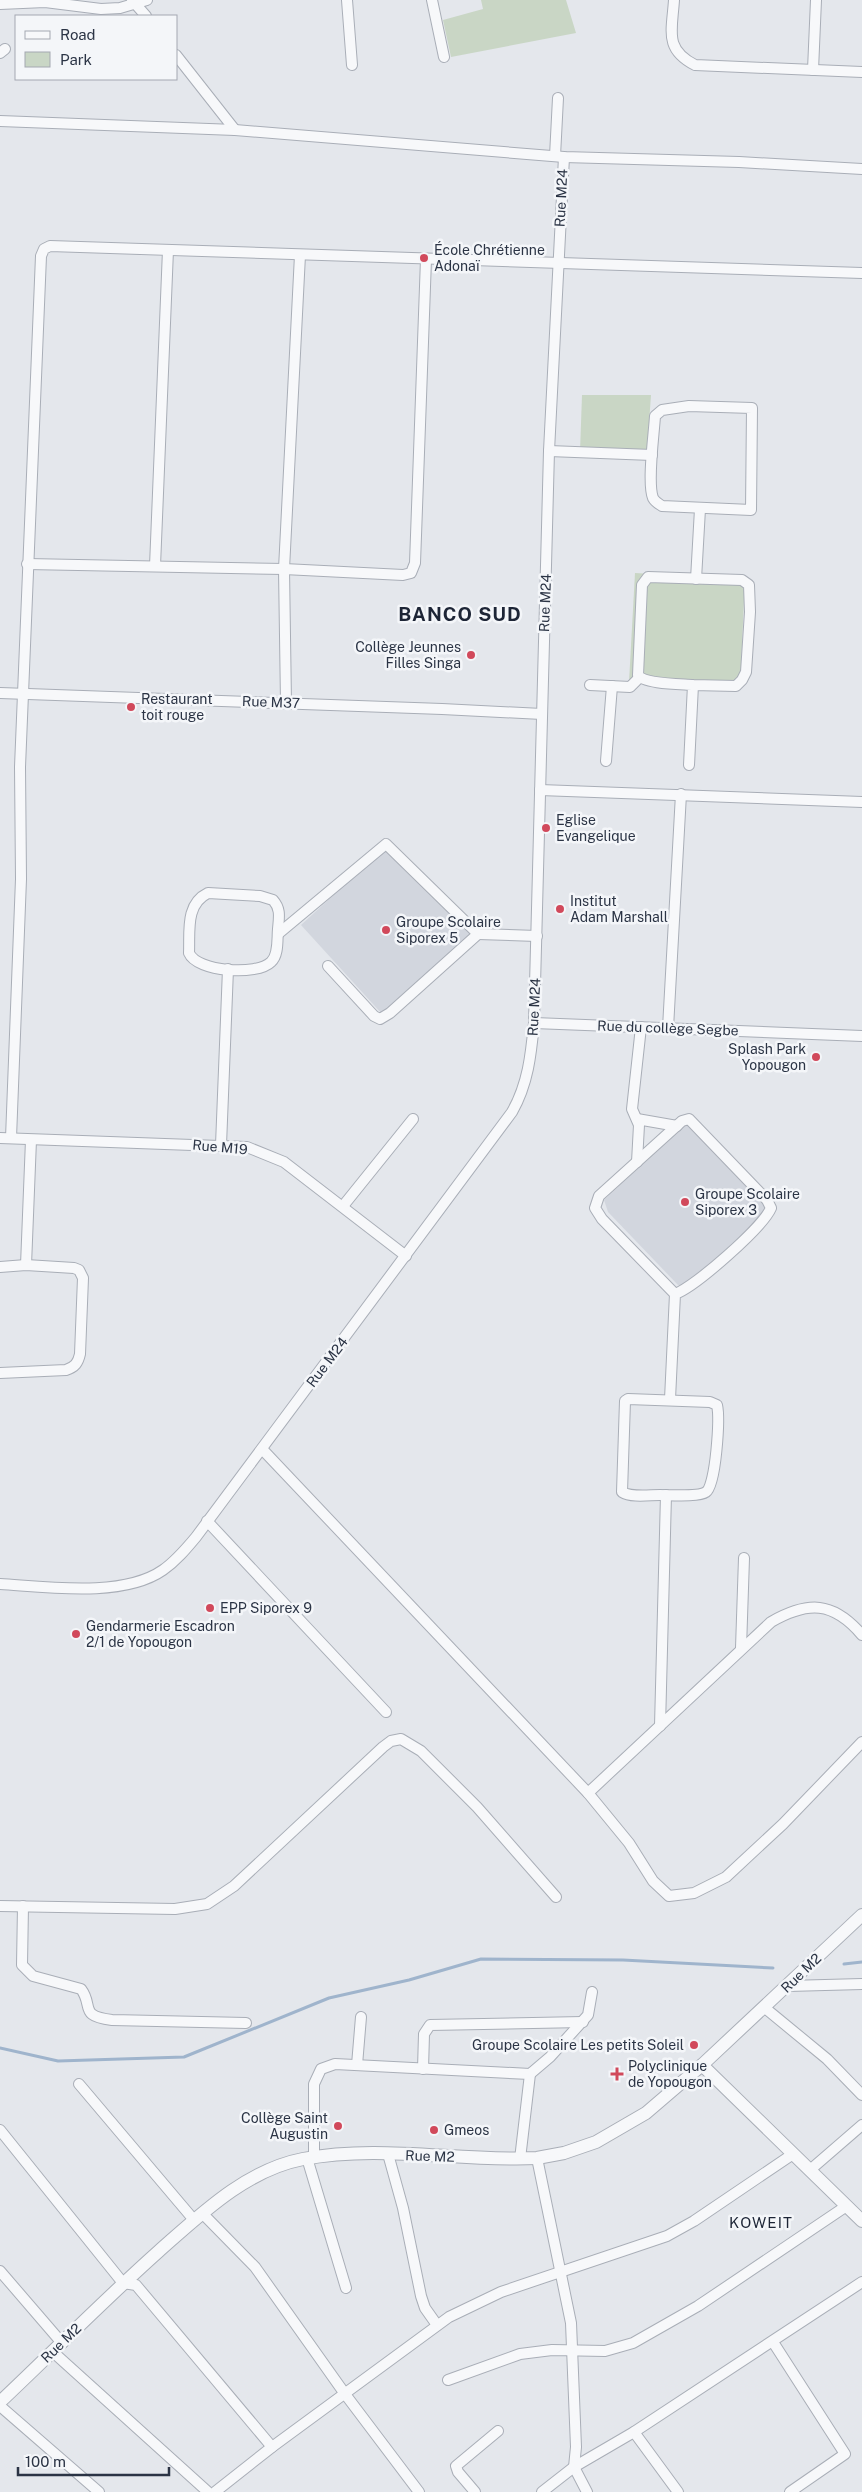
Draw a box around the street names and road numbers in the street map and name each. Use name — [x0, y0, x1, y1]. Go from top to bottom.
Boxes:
street label: Rue M24 — [551, 168, 571, 228]
street label: Rue M24 — [536, 573, 554, 632]
street label: Rue M37 — [242, 693, 300, 711]
street label: Rue M24 — [524, 977, 544, 1037]
street label: Rue du collège Segbe — [597, 1018, 739, 1038]
street label: Rue M19 — [192, 1137, 249, 1157]
street label: Rue M24 — [303, 1334, 351, 1390]
street label: Rue M2 — [778, 1950, 824, 1996]
street label: Rue M2 — [405, 2147, 455, 2165]
street label: Rue M2 — [38, 2320, 84, 2366]

